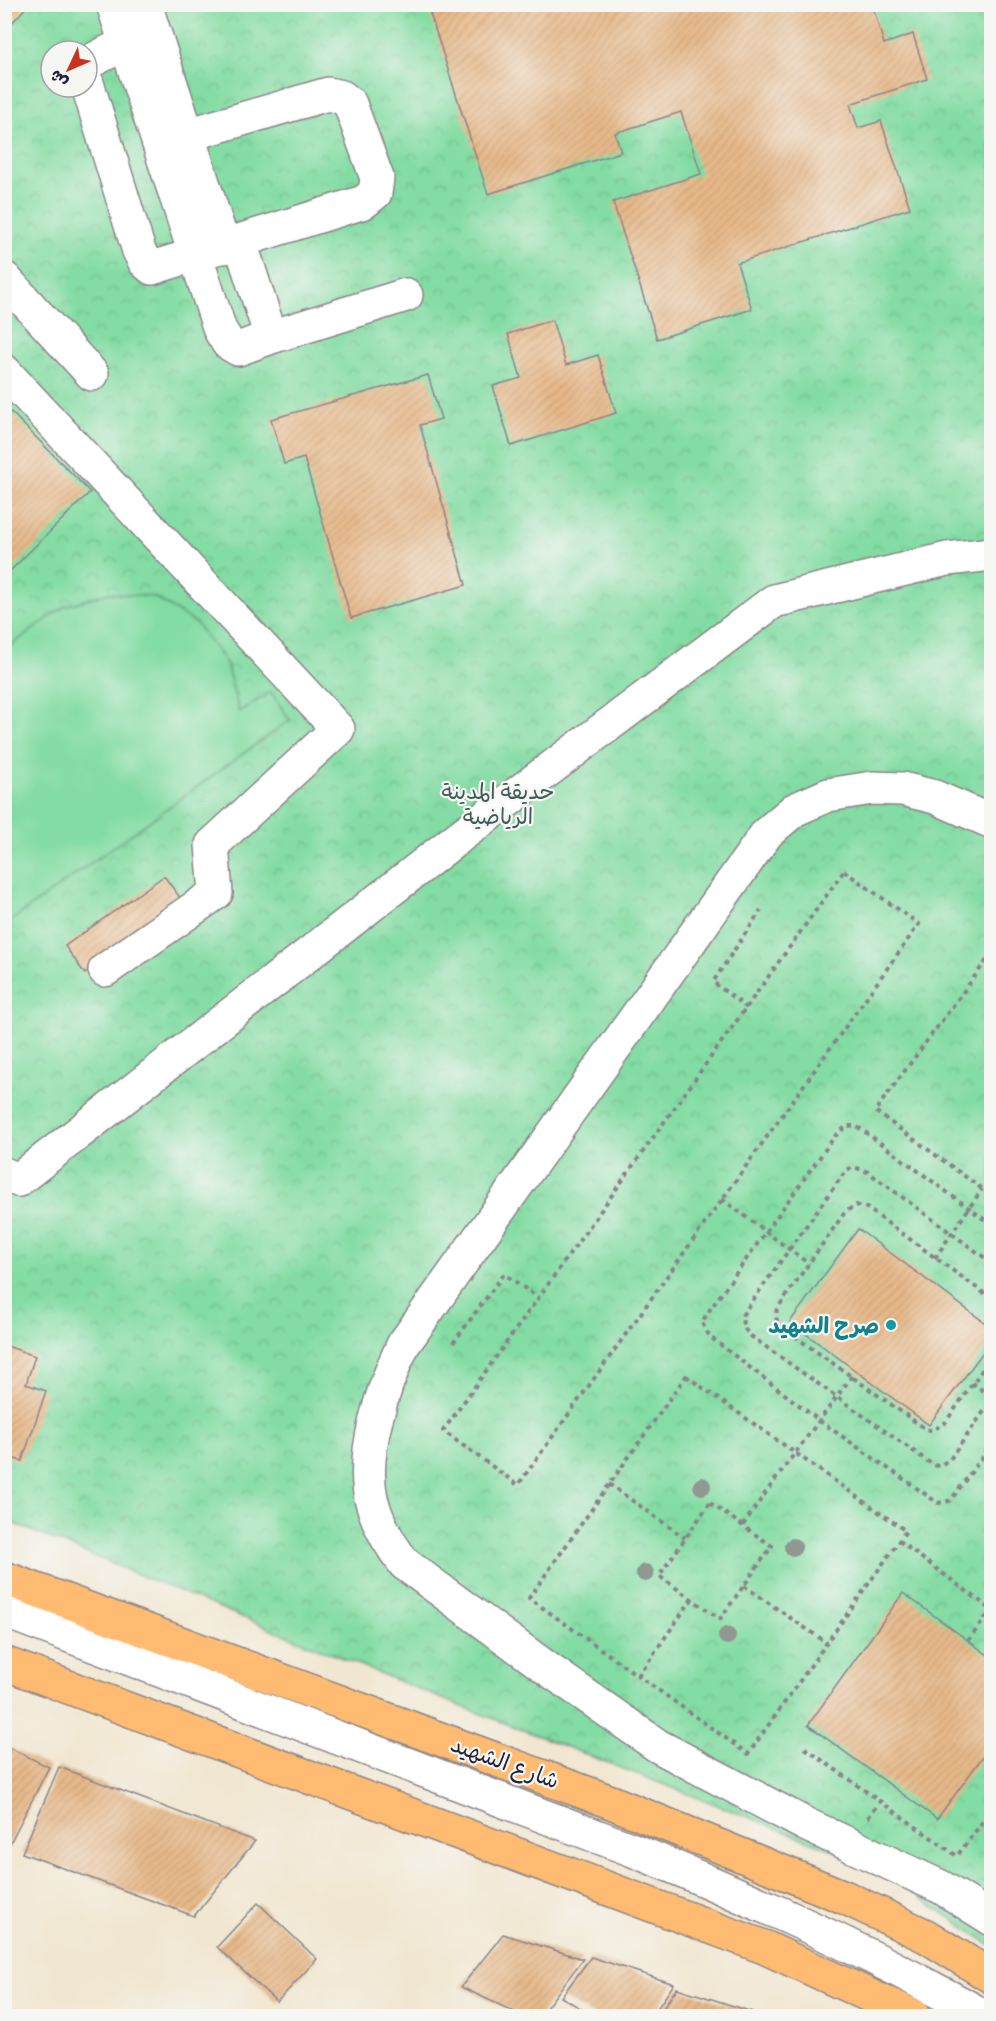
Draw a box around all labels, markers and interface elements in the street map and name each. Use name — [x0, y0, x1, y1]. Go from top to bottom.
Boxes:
north arrow — [39, 39, 99, 99]
text: ش — [46, 66, 72, 92]
park label: حديقة المدينة الرياضية — [441, 778, 555, 830]
place label: صرح الشهيد — [768, 1312, 879, 1340]
marker: صرح الشهيد — [884, 1318, 898, 1332]
street label: شارع الشهيد — [446, 1730, 563, 1796]

